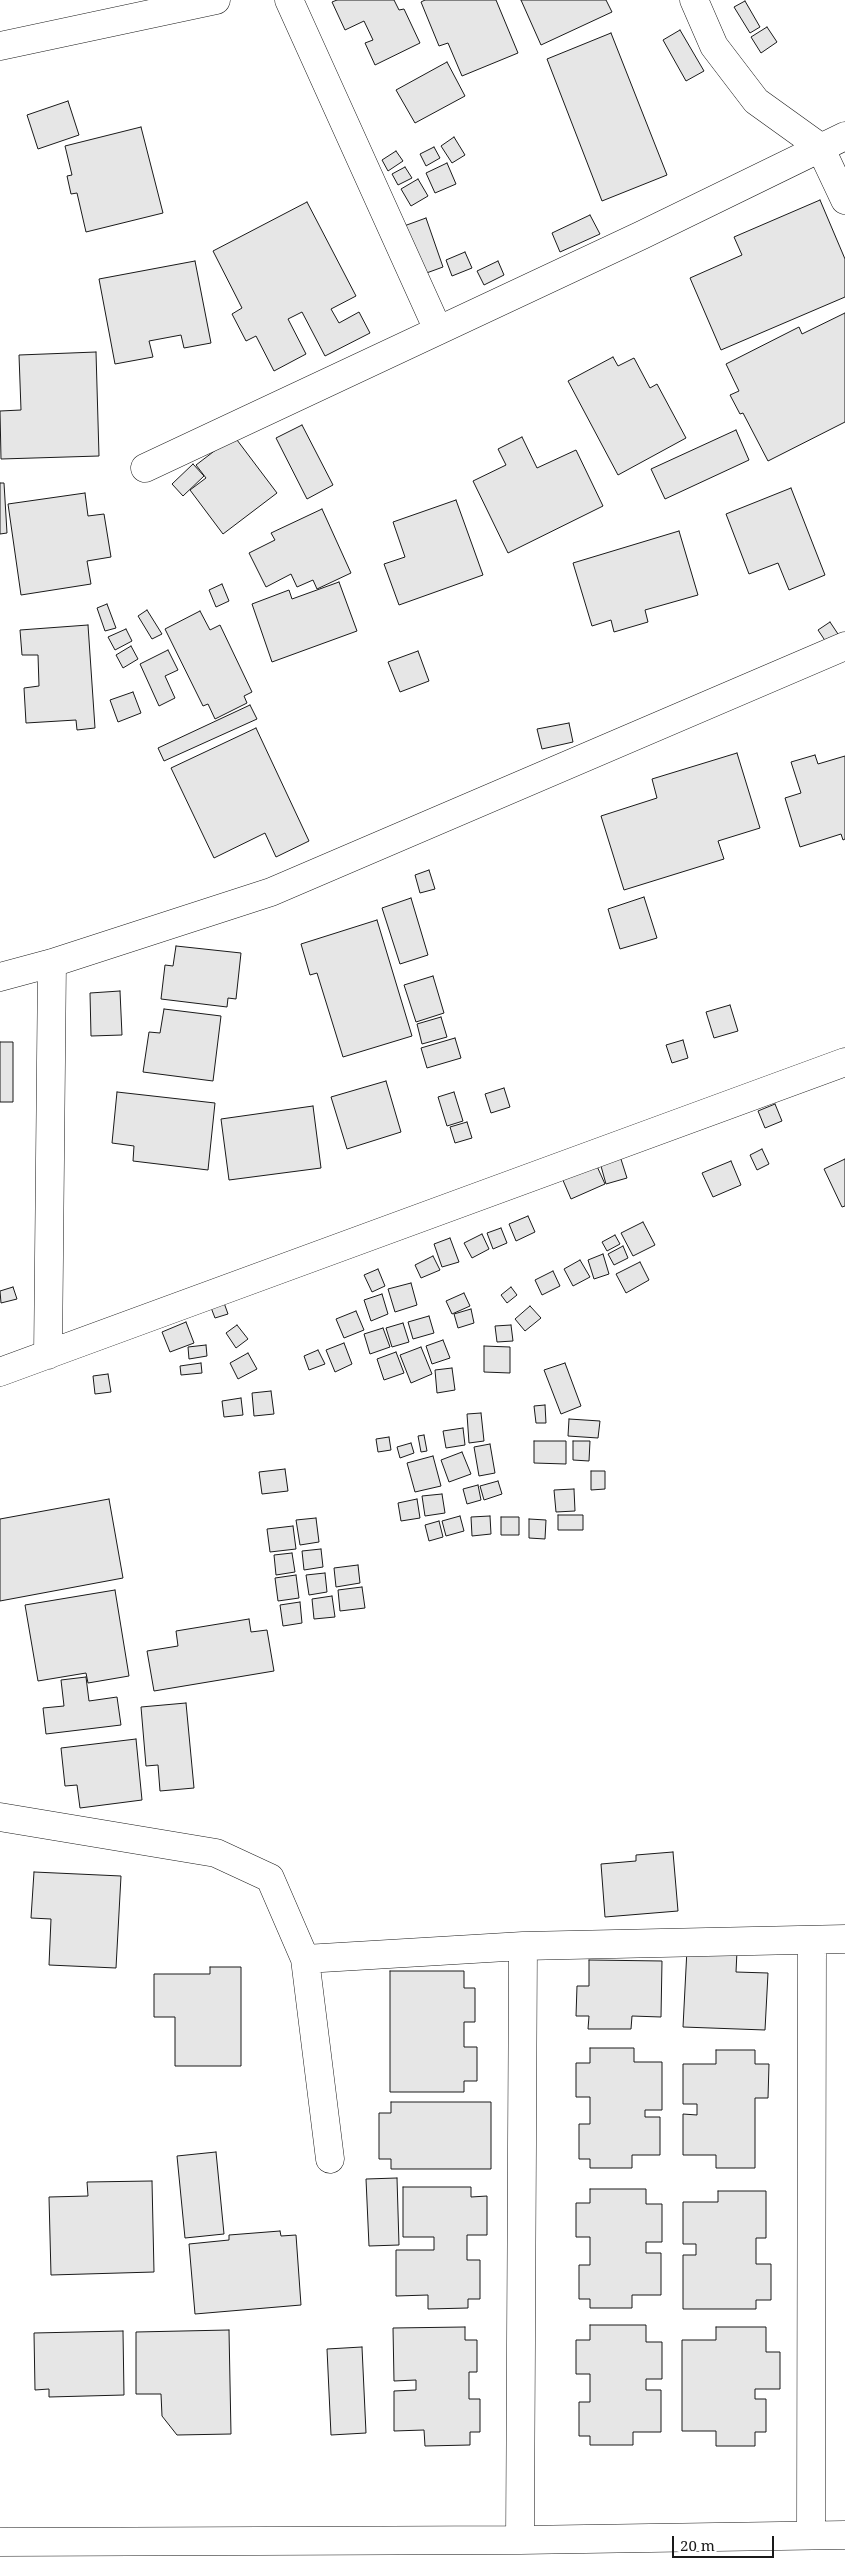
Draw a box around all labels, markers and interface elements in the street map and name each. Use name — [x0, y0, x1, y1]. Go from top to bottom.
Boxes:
scale bar — [675, 2526, 778, 2558]
text: 20 m — [680, 2535, 715, 2555]

